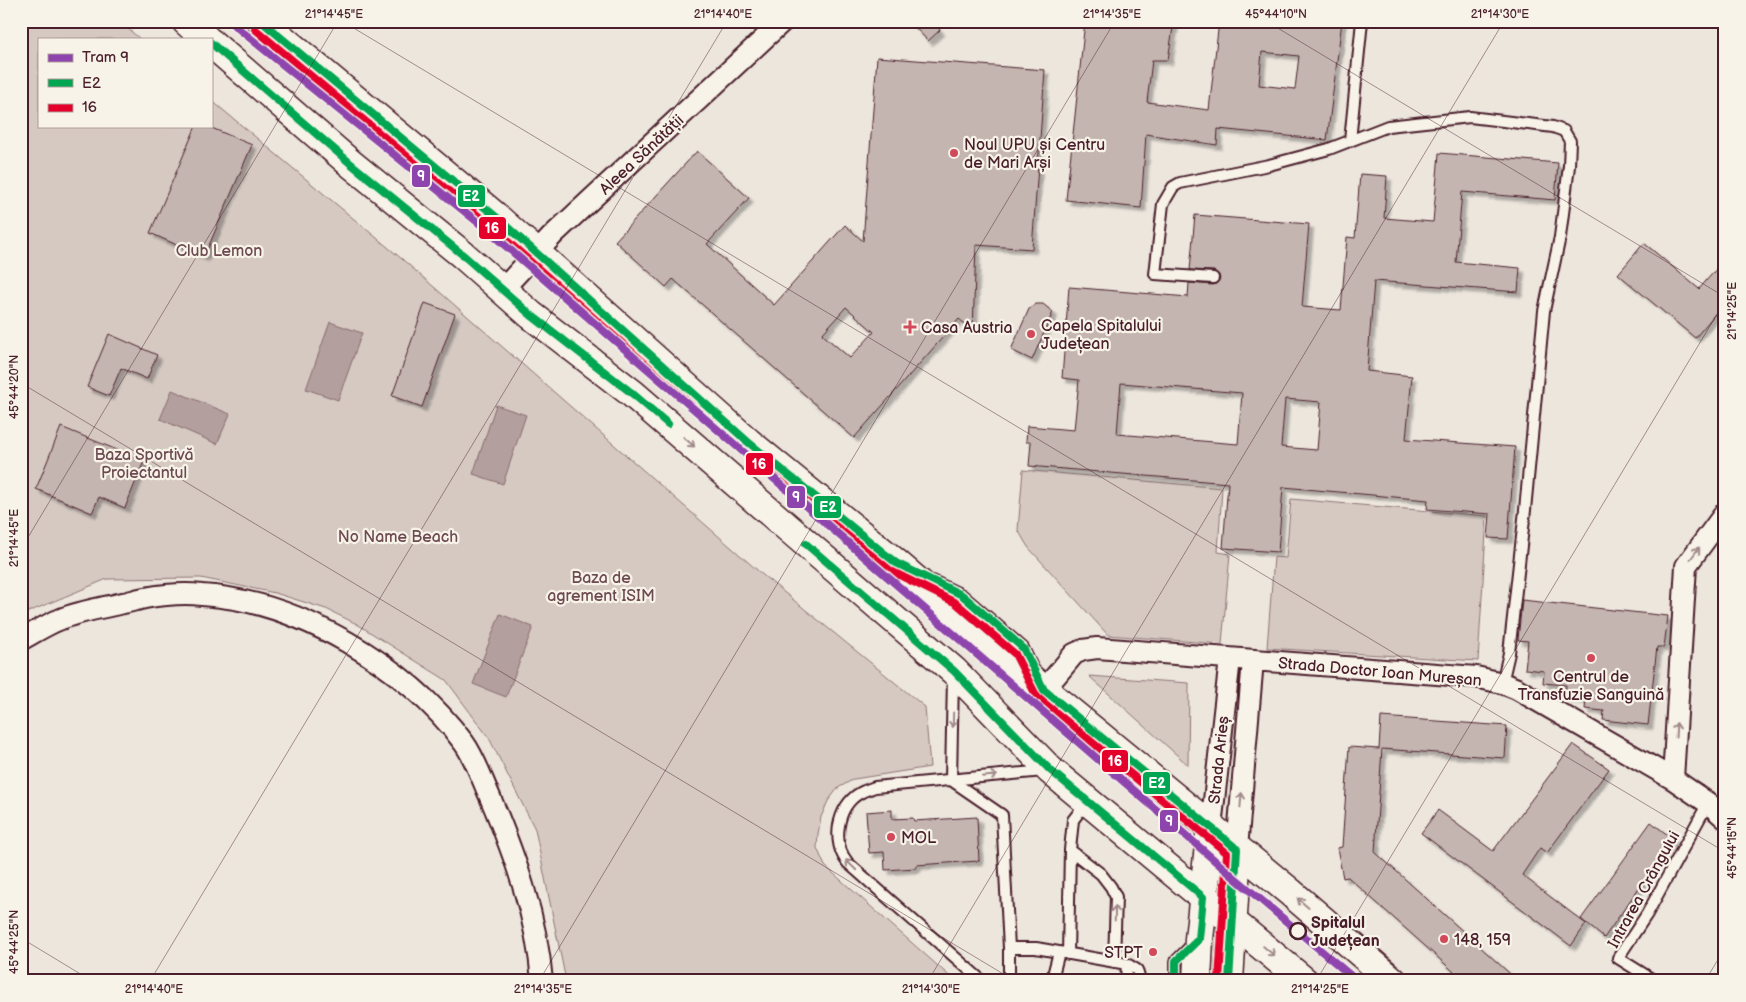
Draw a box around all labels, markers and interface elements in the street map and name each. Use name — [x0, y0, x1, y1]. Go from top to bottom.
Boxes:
text: 21°14'45"E — [305, 7, 363, 22]
text: 21°14'40"E — [694, 7, 752, 22]
text: 21°14'35"E — [1083, 7, 1141, 22]
text: 45°44'10"N — [1245, 7, 1307, 22]
text: 21°14'30"E — [1471, 7, 1529, 22]
legend — [38, 38, 212, 128]
text: Tram 9 — [82, 48, 129, 67]
text: E2 — [82, 74, 101, 93]
text: 16 — [82, 98, 97, 117]
street label: Aleea Sănătății — [596, 111, 688, 199]
place label: Noul UPU și Centru de Mari Arși — [964, 136, 1105, 173]
marker: Noul UPU și Centru de Mari Arși — [948, 147, 960, 159]
line badge: 9 — [411, 164, 431, 188]
text: 9 — [417, 168, 425, 185]
line badge: E2 — [457, 184, 486, 208]
text: E2 — [462, 188, 480, 205]
line badge: 16 — [478, 216, 507, 240]
text: 16 — [485, 220, 499, 237]
park label: Club Lemon — [176, 242, 262, 261]
text: 21°14'25"E — [1725, 282, 1740, 340]
place label: Capela Spitalului Județean — [1041, 317, 1162, 354]
place label: Casa Austria — [921, 319, 1013, 338]
marker: Casa Austria — [903, 320, 917, 334]
marker: Capela Spitalului Județean — [1025, 328, 1037, 340]
text: 45°44'20"N — [7, 355, 22, 419]
one-way arrow — [682, 437, 695, 448]
park label: Baza Sportivă Proiectantul — [94, 446, 194, 483]
line badge: 16 — [745, 452, 774, 476]
text: 16 — [752, 456, 766, 473]
line badge: 9 — [786, 485, 806, 509]
text: 9 — [792, 489, 800, 506]
line badge: E2 — [813, 495, 842, 519]
text: E2 — [819, 499, 837, 516]
text: 21°14'45"E — [7, 509, 22, 567]
park label: No Name Beach — [338, 528, 458, 547]
one-way arrow — [1690, 546, 1700, 560]
park label: Baza de agrement ISIM — [547, 569, 655, 606]
marker: Centrul de Transfuzie Sanguină — [1585, 652, 1597, 664]
street label: Strada Doctor Ioan Mureșan — [1277, 654, 1483, 691]
place label: Centrul de Transfuzie Sanguină — [1518, 668, 1664, 705]
one-way arrow — [948, 712, 957, 728]
street label: Strada Arieș — [1205, 715, 1234, 805]
one-way arrow — [1671, 722, 1681, 738]
line badge: 16 — [1101, 749, 1129, 773]
text: 16 — [1108, 753, 1122, 770]
one-way arrow — [982, 771, 998, 781]
line badge: E2 — [1142, 771, 1171, 795]
text: E2 — [1148, 775, 1166, 792]
one-way arrow — [1236, 792, 1245, 808]
line badge: 9 — [1159, 809, 1179, 833]
text: 9 — [1165, 813, 1173, 830]
text: 45°44'15"N — [1725, 817, 1740, 879]
street label: Intrarea Crângului — [1604, 828, 1684, 952]
place label: MOL — [901, 829, 937, 848]
marker: MOL — [885, 831, 897, 843]
one-way arrow — [845, 859, 857, 871]
one-way arrow — [1297, 898, 1310, 909]
one-way arrow — [1110, 905, 1120, 922]
text: 45°44'25"N — [7, 910, 22, 974]
place label: Spitalul Județean — [1311, 914, 1380, 951]
marker: Spitalul Județean — [1289, 922, 1307, 940]
place label: 148, 159 — [1454, 931, 1511, 950]
marker: 148, 159 — [1438, 933, 1450, 945]
place label: STPT — [1104, 944, 1143, 963]
marker: STPT — [1147, 946, 1159, 958]
one-way arrow — [1262, 946, 1275, 957]
text: 21°14'40"E — [125, 982, 183, 997]
text: 21°14'35"E — [514, 982, 572, 997]
text: 21°14'30"E — [902, 982, 960, 997]
text: 21°14'25"E — [1291, 982, 1349, 997]

